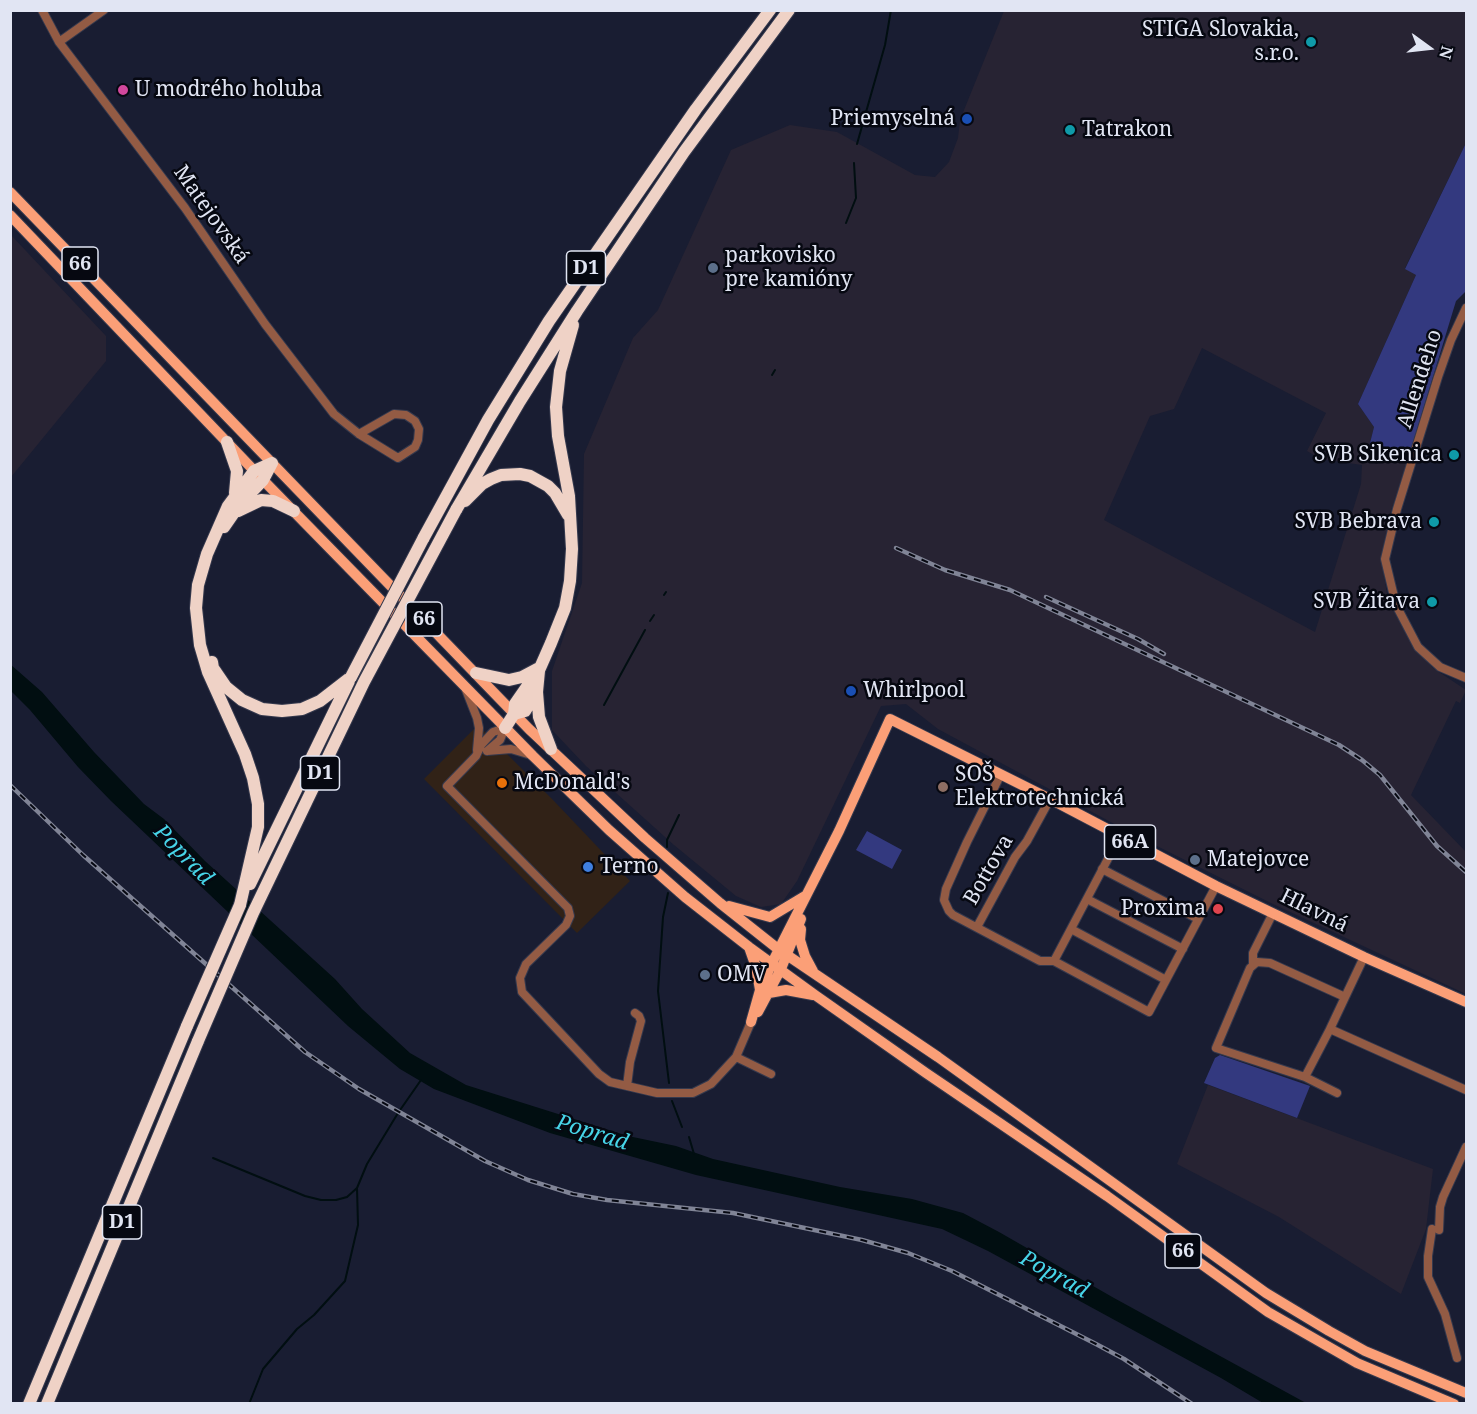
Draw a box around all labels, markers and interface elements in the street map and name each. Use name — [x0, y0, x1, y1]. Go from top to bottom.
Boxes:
place label: STIGA Slovakia, s.r.o. — [1142, 17, 1299, 67]
north arrow — [1399, 18, 1459, 78]
marker: STIGA Slovakia, s.r.o. — [1304, 35, 1318, 49]
text: N — [1434, 44, 1459, 62]
place label: U modrého holuba — [135, 77, 322, 103]
marker: U modrého holuba — [116, 83, 130, 97]
place label: Priemyselná — [831, 106, 955, 132]
marker: Priemyselná — [960, 112, 974, 126]
place label: Tatrakon — [1082, 117, 1172, 143]
marker: Tatrakon — [1063, 123, 1077, 137]
street label: Matejovská — [168, 161, 254, 269]
place label: parkovisko pre kamióny — [725, 243, 852, 293]
road number: 66 — [62, 247, 98, 281]
road number: D1 — [566, 251, 606, 285]
marker: parkovisko pre kamióny — [706, 261, 720, 275]
street label: Allendeho — [1392, 327, 1448, 431]
place label: SVB Sikenica — [1314, 442, 1442, 468]
marker: SVB Sikenica — [1447, 448, 1461, 462]
place label: SVB Bebrava — [1294, 509, 1422, 535]
marker: SVB Bebrava — [1427, 515, 1441, 529]
place label: SVB Žitava — [1313, 589, 1420, 615]
marker: SVB Žitava — [1425, 595, 1439, 609]
road number: 66 — [406, 602, 442, 636]
place label: Whirlpool — [863, 678, 965, 704]
marker: Whirlpool — [844, 684, 858, 698]
road number: D1 — [300, 756, 340, 790]
place label: SOŠ Elektrotechnická — [955, 762, 1125, 812]
place label: McDonald's — [514, 770, 630, 796]
marker: McDonald's — [495, 776, 509, 790]
marker: SOŠ Elektrotechnická — [936, 780, 950, 794]
water label: Poprad — [148, 819, 218, 891]
road number: 66A — [1104, 825, 1156, 859]
street label: Bottova — [959, 830, 1019, 910]
place label: Matejovce — [1207, 847, 1309, 873]
marker: Matejovce — [1188, 853, 1202, 867]
place label: Terno — [600, 854, 659, 880]
marker: Terno — [581, 860, 595, 874]
street label: Hlavná — [1276, 884, 1352, 938]
place label: Proxima — [1121, 896, 1206, 922]
marker: Proxima — [1211, 902, 1225, 916]
place label: OMV — [717, 962, 766, 988]
marker: OMV — [698, 968, 712, 982]
water label: Poprad — [553, 1110, 631, 1156]
road number: D1 — [102, 1205, 142, 1239]
road number: 66 — [1165, 1234, 1201, 1268]
water label: Poprad — [1015, 1245, 1093, 1305]

